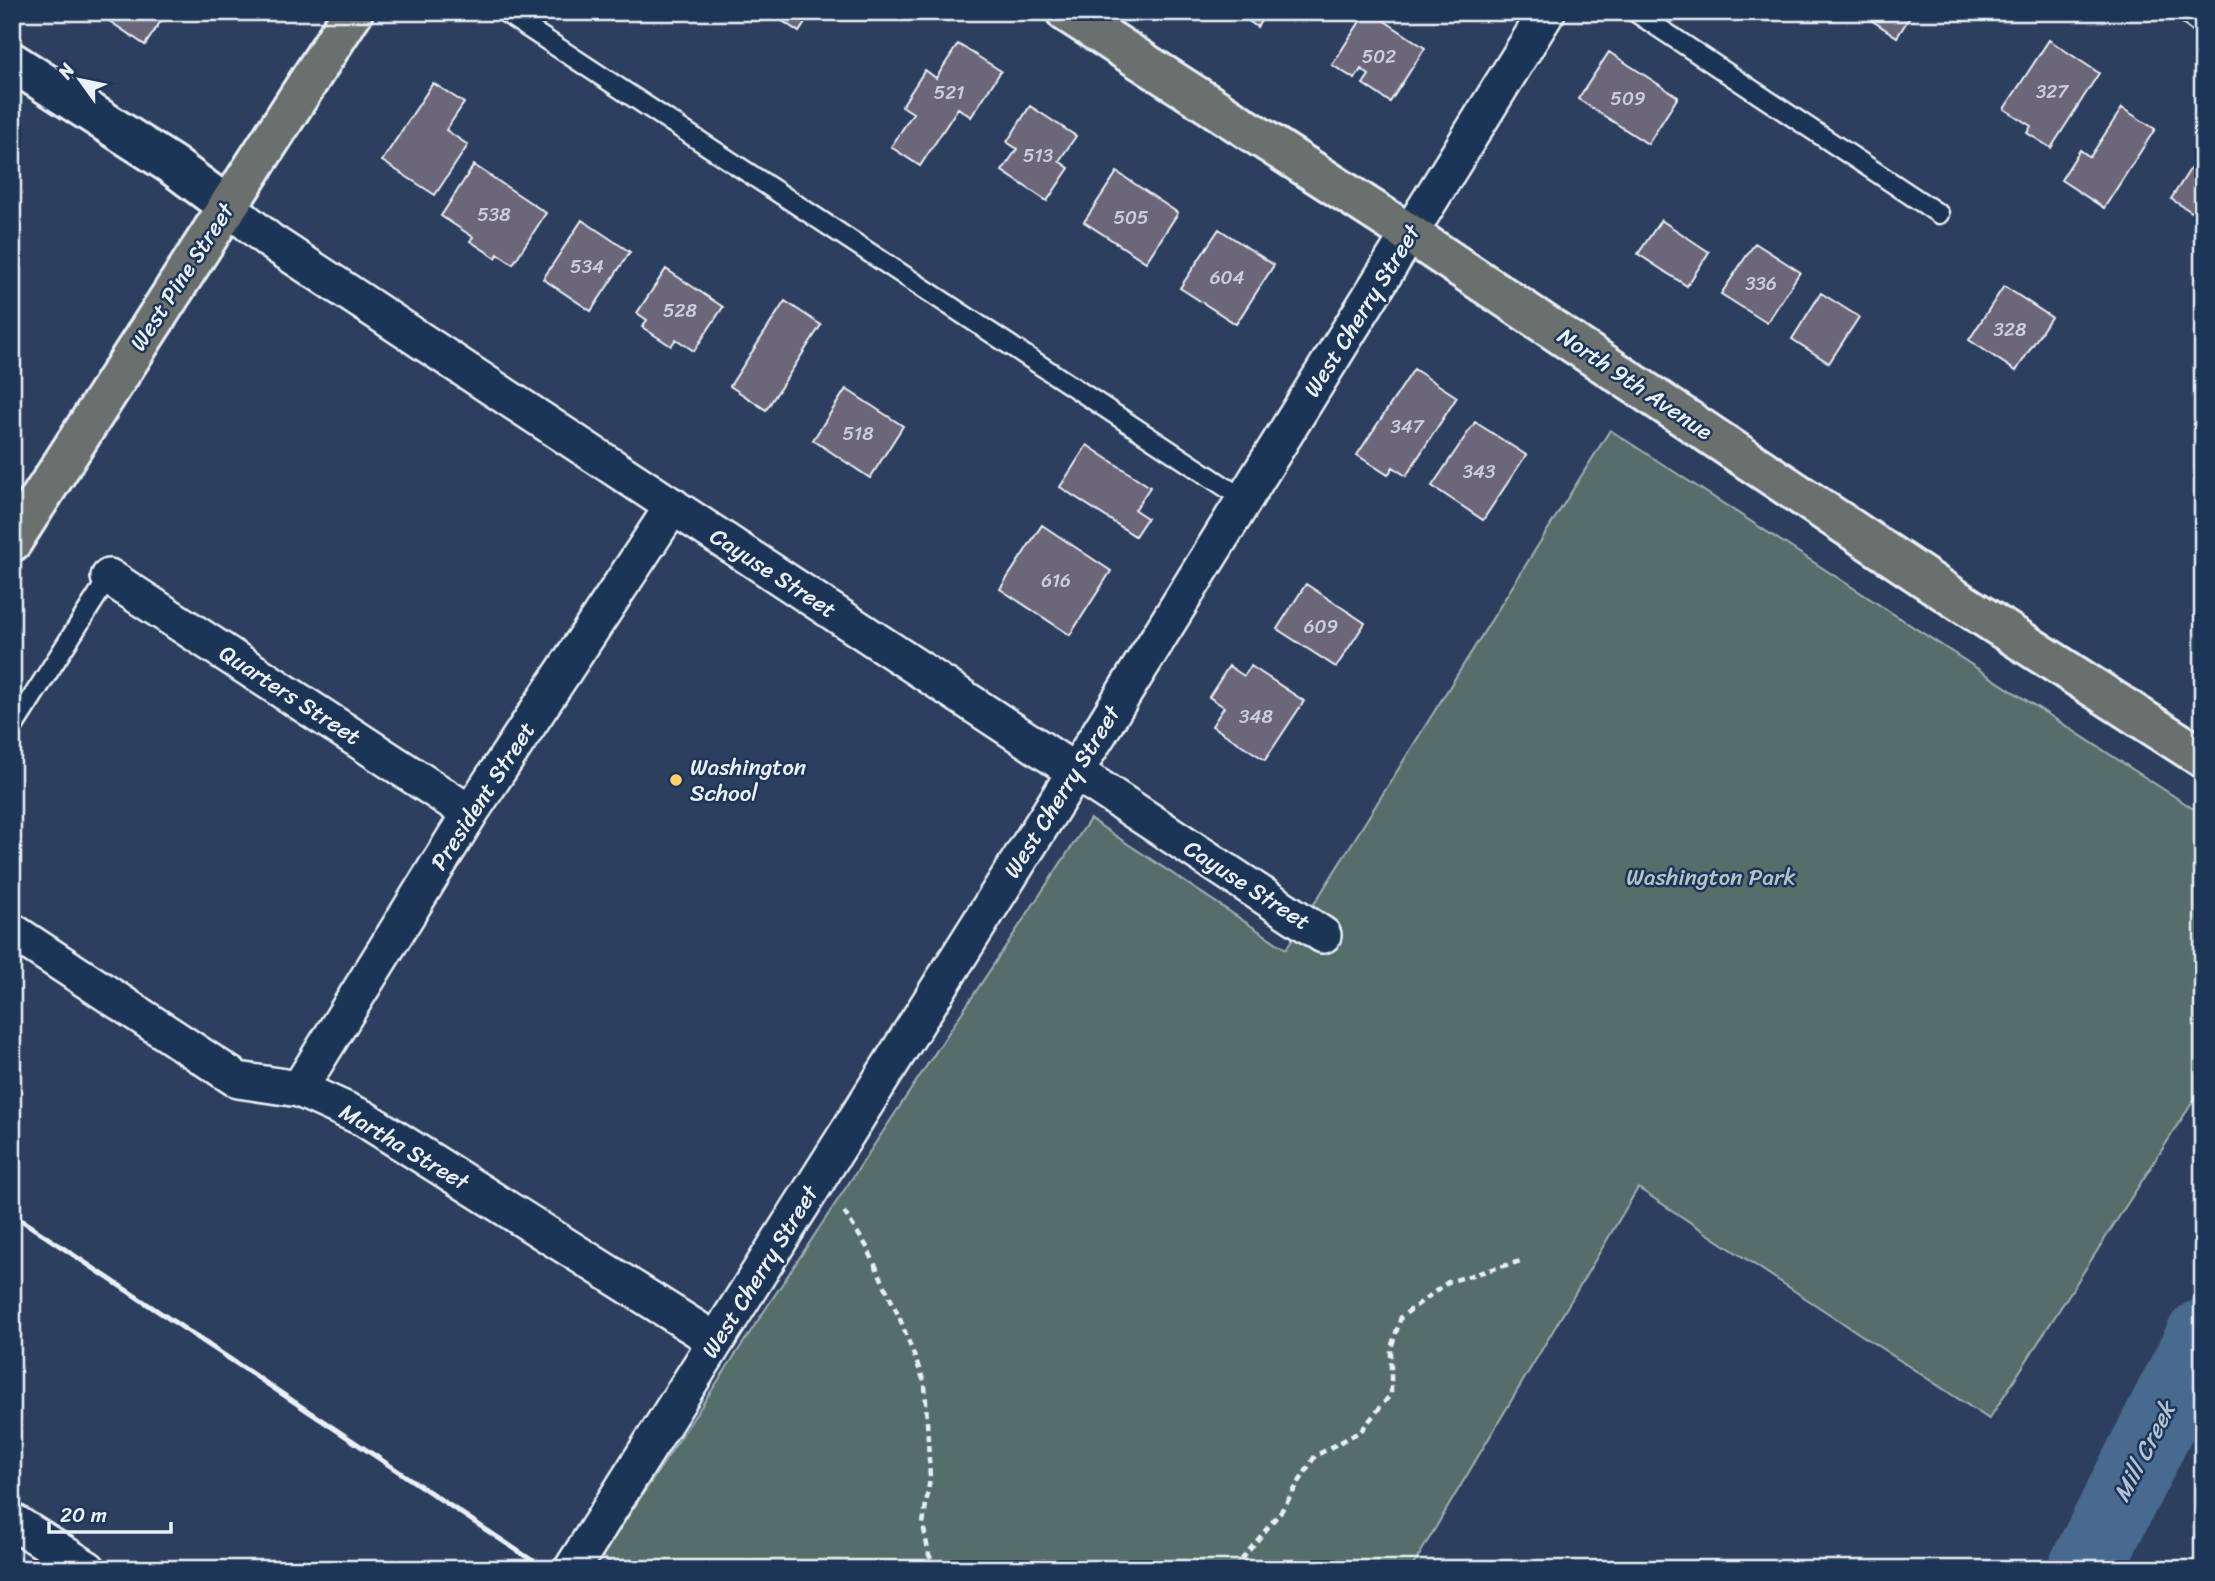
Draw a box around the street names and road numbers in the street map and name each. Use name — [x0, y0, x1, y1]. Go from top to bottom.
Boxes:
street label: West Pine Street — [118, 193, 246, 360]
street label: West Cherry Street — [1292, 215, 1433, 406]
street label: North 9th Avenue — [1549, 316, 1721, 452]
street label: Cayuse Street — [701, 516, 845, 630]
street label: Quarters Street — [210, 633, 370, 757]
street label: West Cherry Street — [992, 696, 1133, 887]
street label: President Street — [419, 713, 547, 879]
street label: Cayuse Street — [1175, 828, 1319, 942]
street label: Martha Street — [331, 1092, 478, 1203]
street label: West Cherry Street — [690, 1176, 831, 1367]

